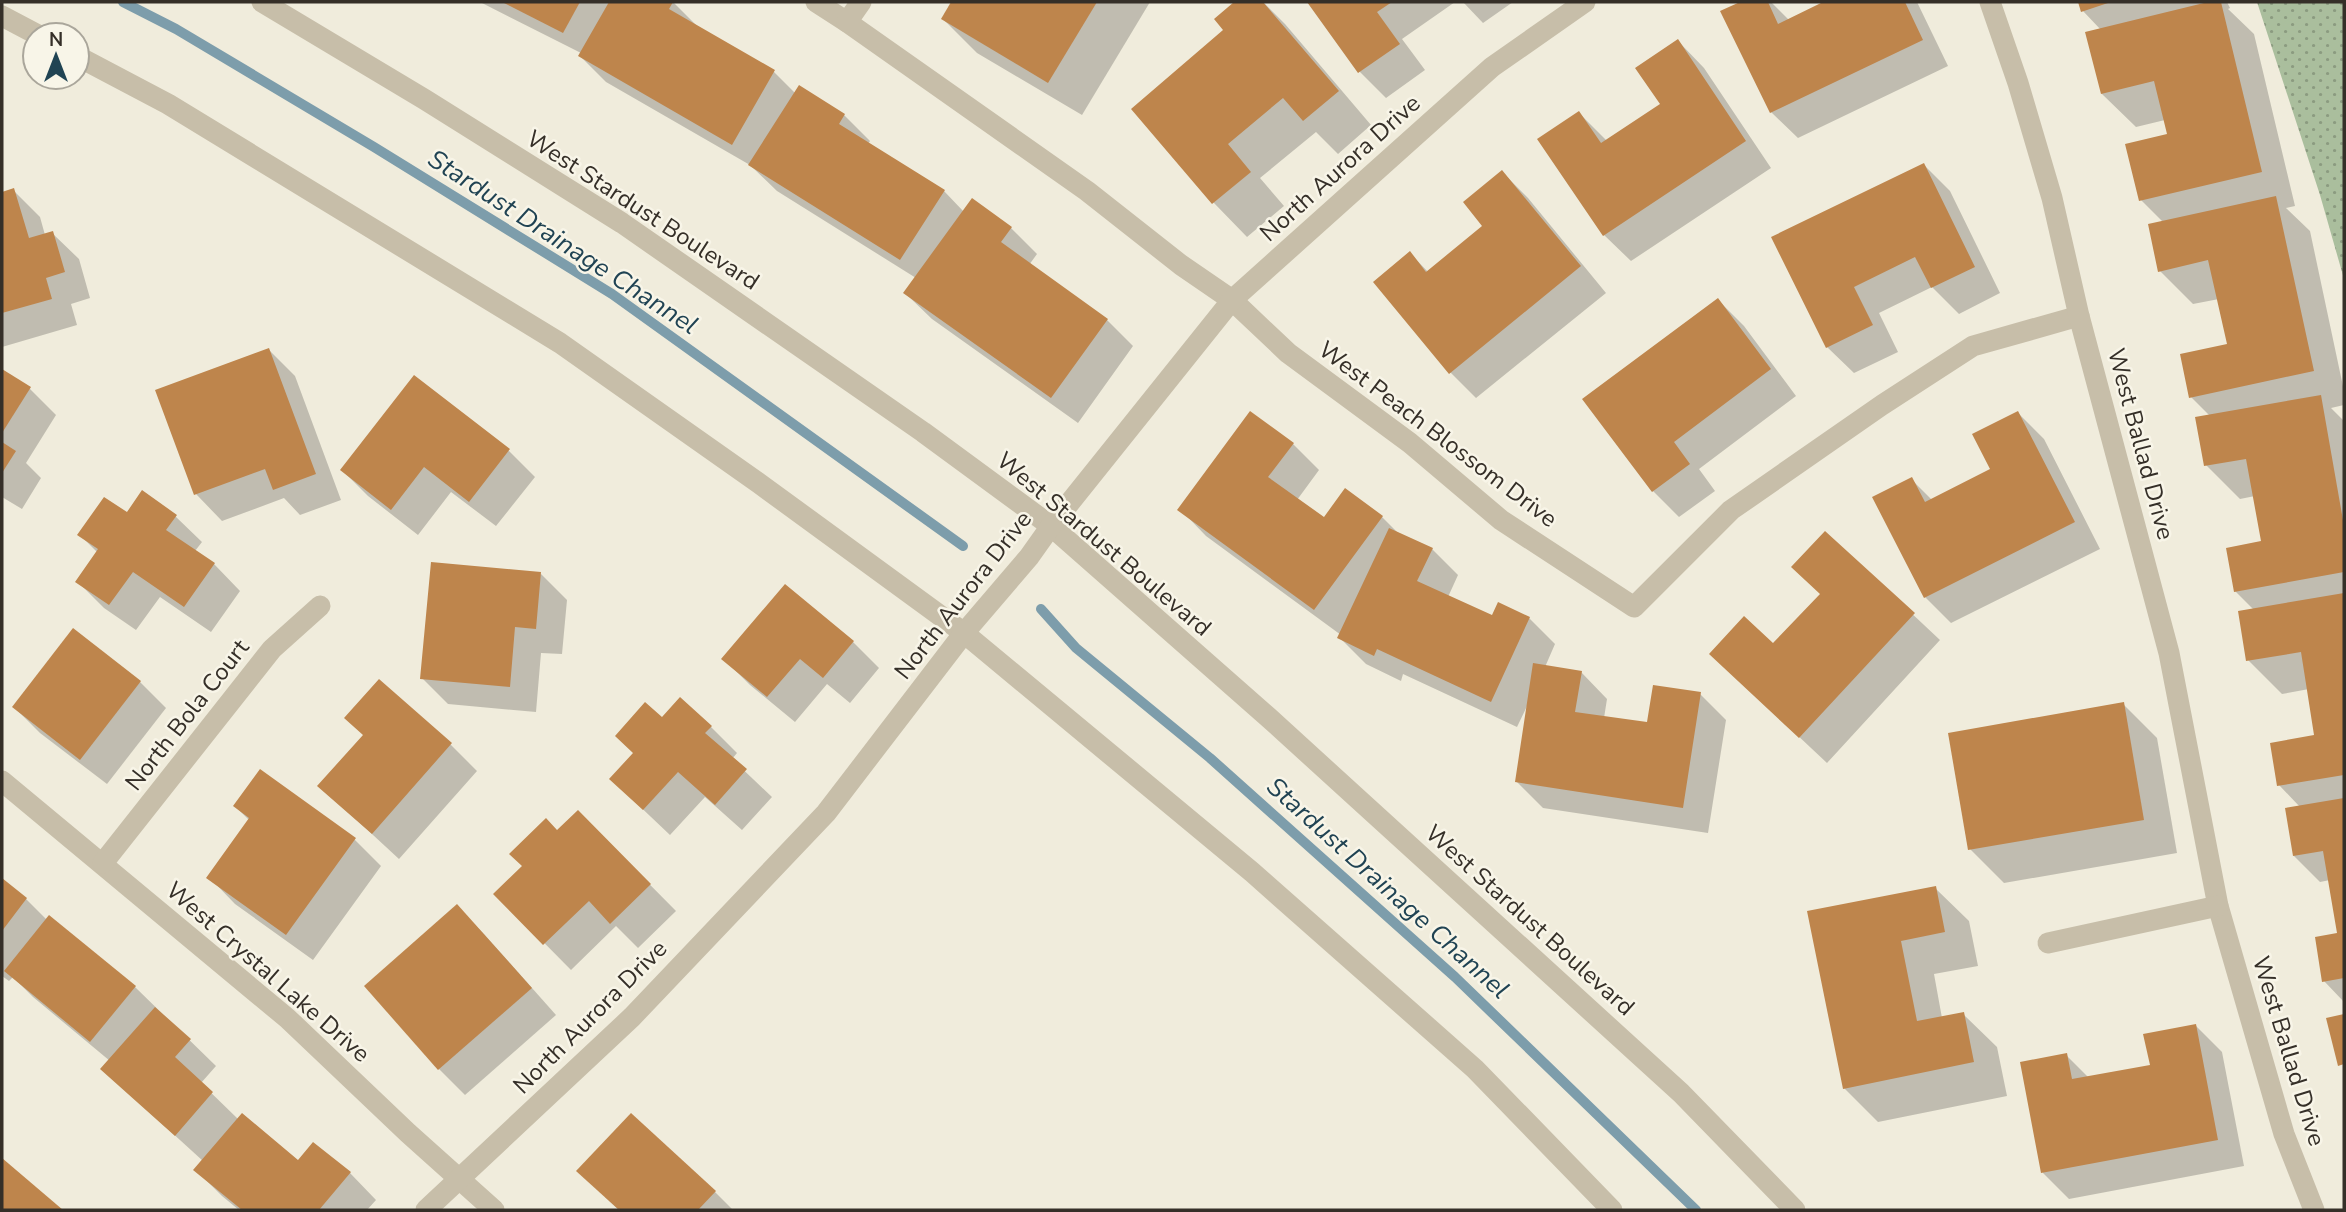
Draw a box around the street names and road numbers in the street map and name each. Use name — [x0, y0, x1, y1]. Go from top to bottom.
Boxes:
street label: North Aurora Drive — [1253, 87, 1427, 249]
street label: West Stardust Boulevard — [520, 123, 766, 297]
street label: West Peach Blossom Drive — [1312, 334, 1564, 534]
street label: West Ballad Drive — [2100, 345, 2182, 543]
street label: West Stardust Boulevard — [990, 445, 1218, 643]
street label: North Aurora Drive — [887, 504, 1039, 686]
street label: North Bola Court — [118, 632, 257, 797]
street label: West Stardust Boulevard — [1418, 817, 1642, 1023]
street label: West Crystal Lake Drive — [159, 874, 377, 1070]
street label: North Aurora Drive — [506, 933, 674, 1101]
street label: West Ballad Drive — [2245, 952, 2333, 1150]

